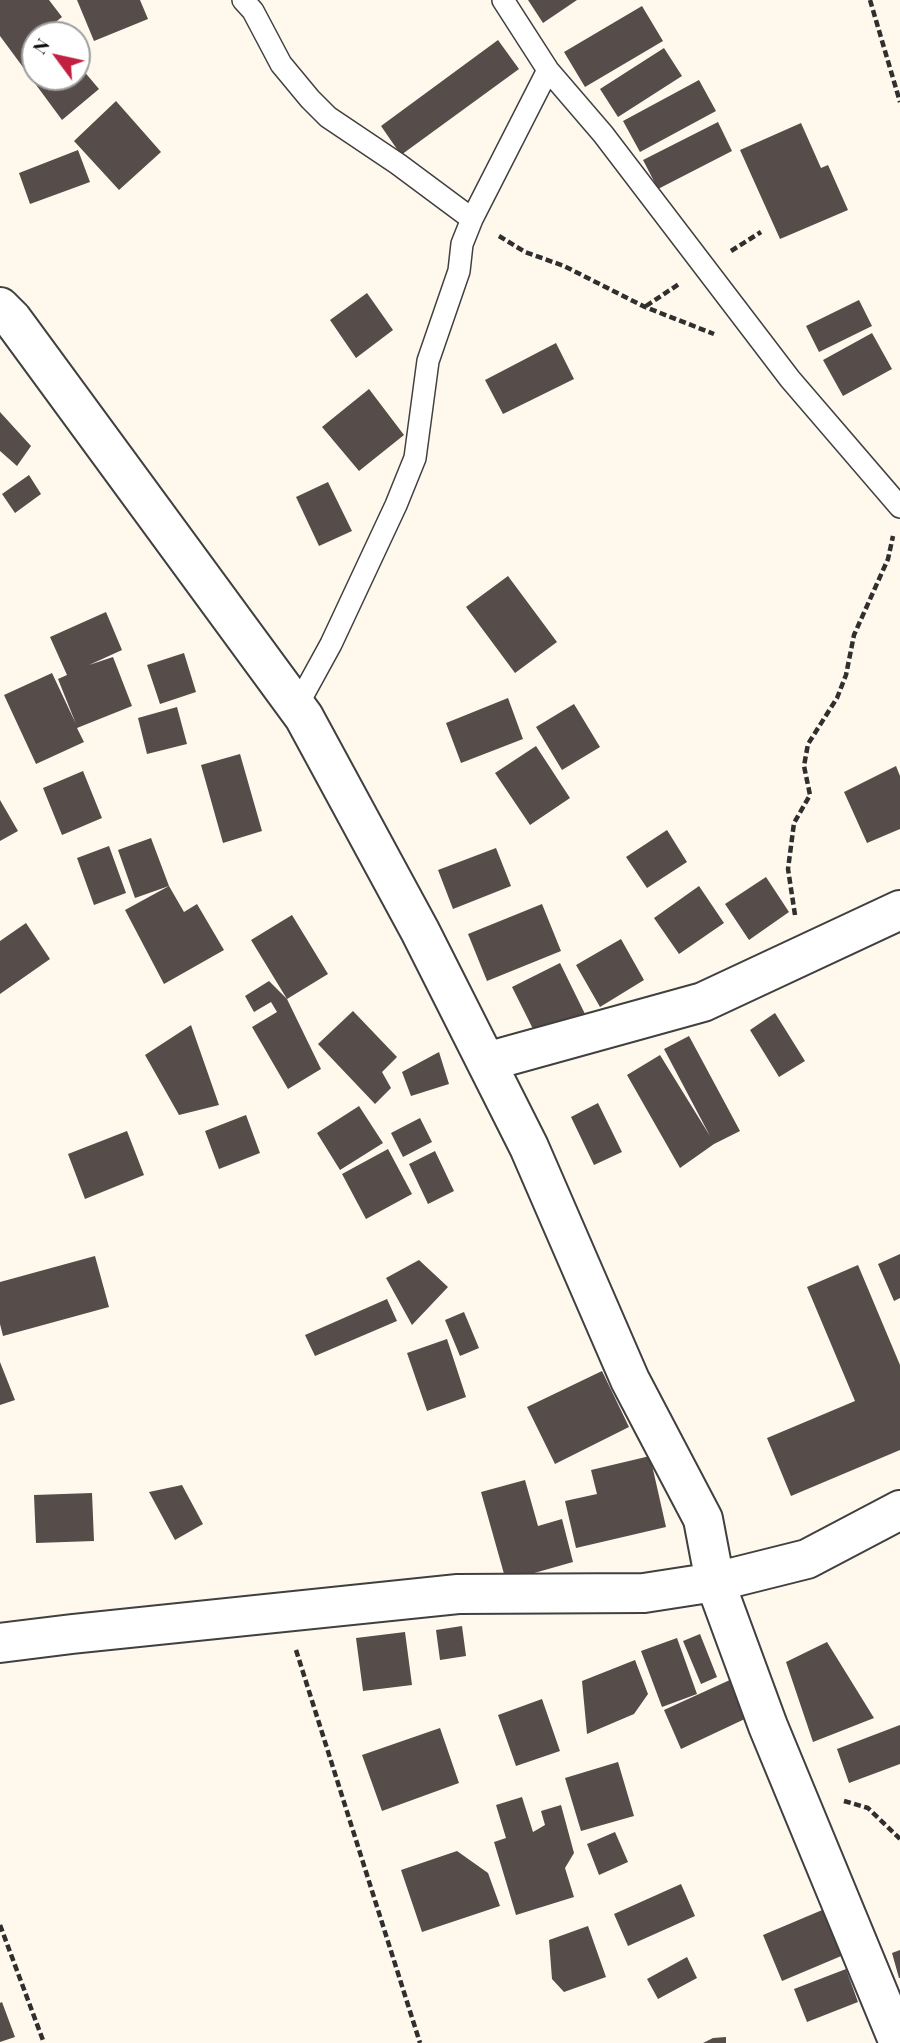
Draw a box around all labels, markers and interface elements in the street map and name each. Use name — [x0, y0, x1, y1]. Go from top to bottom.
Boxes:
north arrow — [21, 21, 91, 91]
text: N — [25, 33, 55, 58]

